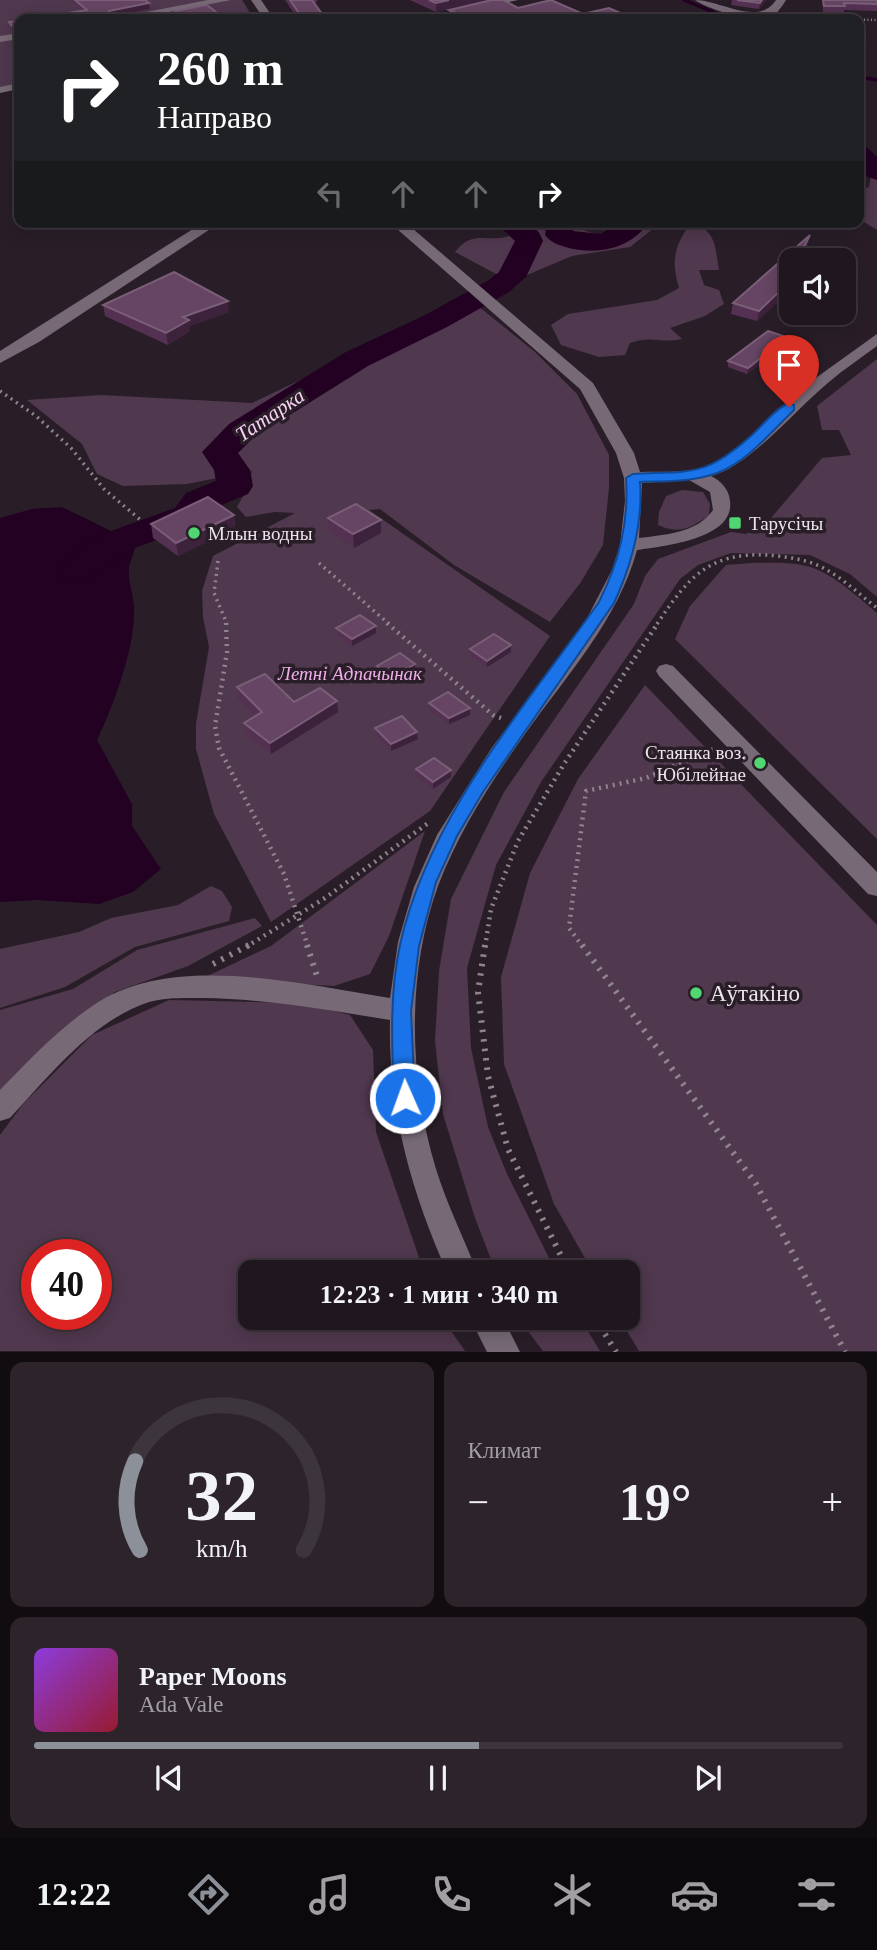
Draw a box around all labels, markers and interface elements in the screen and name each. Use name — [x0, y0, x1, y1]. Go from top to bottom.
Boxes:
text: 260 m — [157, 41, 284, 96]
icon: right — [42, 42, 133, 133]
text: Направо — [157, 99, 272, 135]
icon: left — [311, 175, 349, 213]
icon: ahead — [384, 175, 422, 213]
icon: ahead — [457, 175, 495, 213]
icon: right — [530, 175, 568, 213]
map controls — [779, 248, 856, 325]
button: sound — [779, 248, 856, 325]
pin — [759, 335, 819, 407]
icon: arrive — [770, 346, 808, 384]
water label: Татарка — [231, 383, 309, 447]
place label: Тарусічы — [749, 513, 824, 534]
marker: Тарусічы — [727, 515, 743, 531]
place label: Млын водны — [208, 523, 313, 544]
marker: Млын водны — [186, 525, 202, 541]
park label: Летні Адпачынак — [277, 663, 423, 684]
place label: Стаянка воз. Юбілейнае — [645, 742, 746, 785]
marker: Стаянка воз. Юбілейнае — [752, 755, 768, 771]
place label: Аўтакіно — [710, 981, 800, 1006]
marker: Аўтакіно — [688, 985, 704, 1001]
position arrow — [368, 1061, 442, 1135]
speed limit sign: 40 — [21, 1239, 112, 1330]
text: 12:23 · 1 мин · 340 m — [320, 1280, 558, 1309]
text: Климат — [468, 1438, 541, 1463]
text: 32 — [185, 1456, 258, 1537]
text: 19° — [619, 1474, 692, 1531]
text: − — [468, 1481, 489, 1523]
text: + — [822, 1481, 843, 1523]
text: km/h — [196, 1535, 248, 1562]
text: Paper Moons — [139, 1662, 287, 1691]
text: Ada Vale — [139, 1692, 224, 1717]
icon: previous — [150, 1759, 188, 1797]
icon: pause — [419, 1759, 457, 1797]
icon: next — [689, 1759, 727, 1797]
icon: directions — [184, 1870, 233, 1919]
icon: music — [305, 1870, 354, 1919]
icon: phone — [427, 1870, 476, 1919]
icon: climate — [548, 1870, 597, 1919]
icon: car — [670, 1870, 719, 1919]
icon: filters — [792, 1870, 841, 1919]
text: 12:22 — [36, 1876, 111, 1912]

